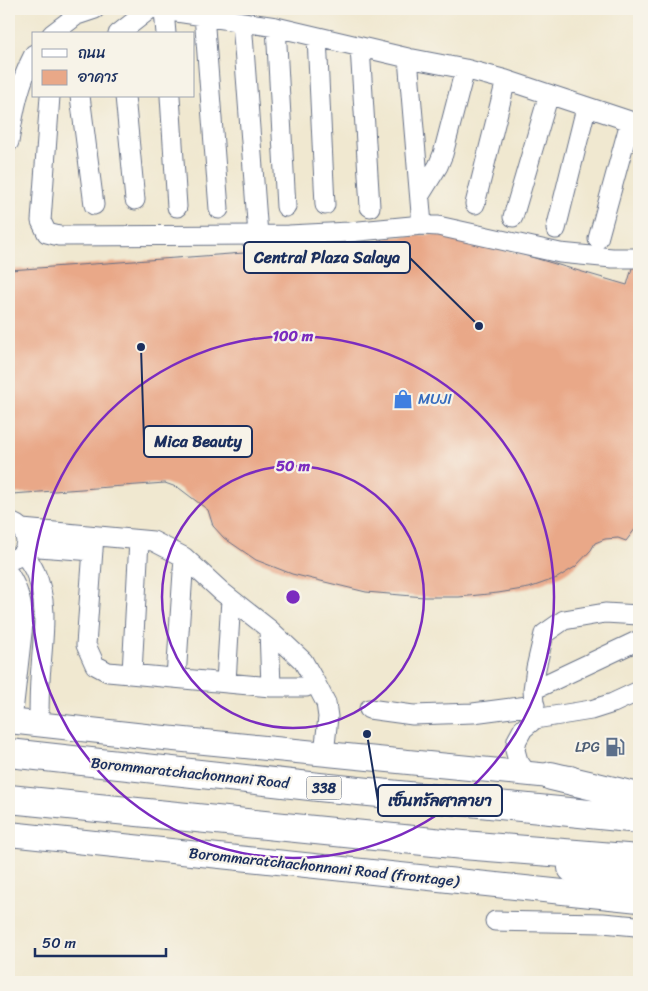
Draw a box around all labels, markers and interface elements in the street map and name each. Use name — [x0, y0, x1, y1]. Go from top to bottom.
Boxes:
legend — [32, 32, 195, 98]
text: ถนน — [78, 40, 106, 66]
text: อาคาร — [77, 64, 119, 90]
callout: Central Plaza Salaya — [244, 242, 410, 273]
text: Central Plaza Salaya — [253, 243, 400, 272]
text: 100 m — [273, 323, 314, 349]
place label: MUJI — [418, 386, 452, 412]
shop icon: MUJI — [392, 388, 414, 410]
callout: Mica Beauty — [144, 426, 252, 457]
text: Mica Beauty — [153, 427, 242, 456]
text: 50 m — [276, 453, 311, 479]
centre of rings — [284, 588, 302, 606]
place label: LPG — [575, 734, 600, 760]
fuel station icon: LPG — [604, 736, 626, 758]
street label: Borommaratchachonnani Road — [90, 750, 291, 796]
road number: 338 — [306, 776, 342, 800]
callout: เซ็นทรัลศาลายา — [378, 785, 502, 816]
text: เซ็นทรัลศาลายา — [388, 786, 492, 815]
street label: Borommaratchachonnani Road (frontage) — [188, 840, 461, 894]
scale bar — [35, 926, 166, 958]
text: 50 m — [42, 930, 77, 956]

